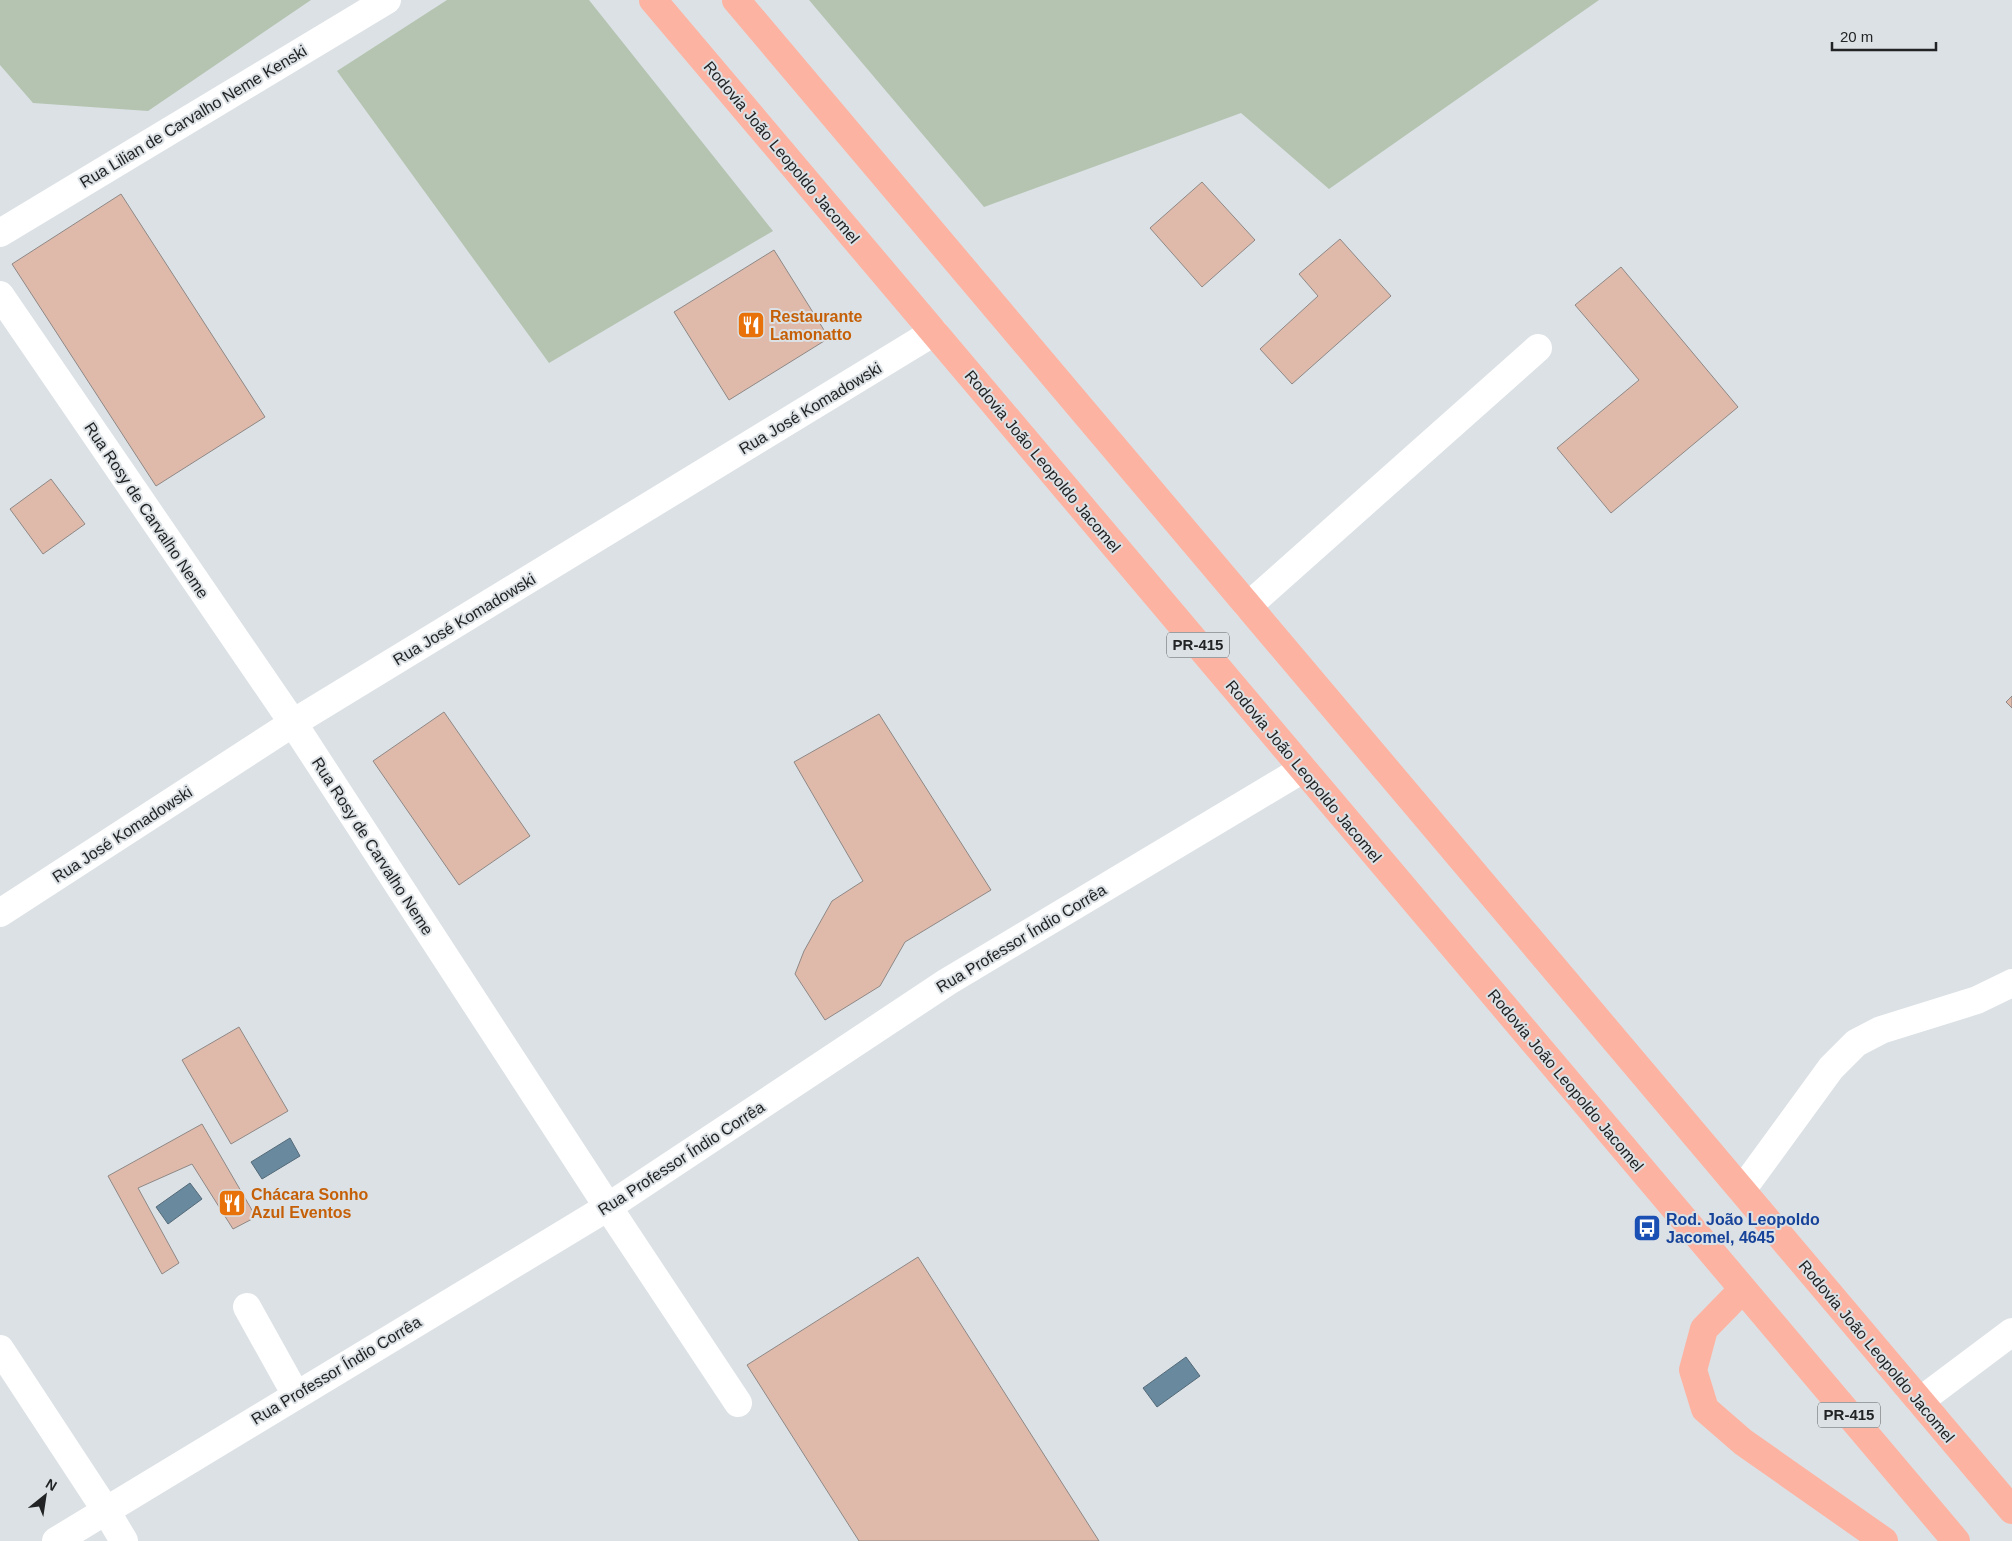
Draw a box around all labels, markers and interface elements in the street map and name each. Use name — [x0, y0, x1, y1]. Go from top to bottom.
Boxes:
scale bar — [1832, 20, 1936, 52]
text: 20 m — [1840, 28, 1873, 45]
street label: Rua Lilian de Carvalho Neme Kenski — [77, 42, 310, 191]
street label: Rodovia João Leopoldo Jacomel — [700, 58, 863, 247]
place label: Restaurante Lamonatto — [770, 308, 863, 343]
restaurant icon: Restaurante Lamonatto — [736, 310, 766, 340]
street label: Rua José Komadowski — [736, 359, 884, 458]
street label: Rodovia João Leopoldo Jacomel — [961, 367, 1124, 556]
street label: Rua Rosy de Carvalho Neme — [81, 419, 212, 601]
street label: Rua José Komadowski — [390, 570, 538, 669]
road number: PR-415 — [1167, 632, 1229, 658]
street label: Rodovia João Leopoldo Jacomel — [1222, 677, 1385, 866]
street label: Rua Rosy de Carvalho Neme — [309, 754, 436, 938]
street label: Rua José Komadowski — [49, 783, 195, 886]
street label: Rua Professor Índio Corrêa — [933, 880, 1109, 996]
street label: Rodovia João Leopoldo Jacomel — [1484, 986, 1647, 1175]
street label: Rua Professor Índio Corrêa — [594, 1097, 768, 1219]
place label: Chácara Sonho Azul Eventos — [251, 1186, 369, 1221]
restaurant icon: Chácara Sonho Azul Eventos — [217, 1188, 247, 1218]
place label: Rod. João Leopoldo Jacomel, 4645 — [1666, 1211, 1820, 1246]
bus stop icon: Rod. João Leopoldo Jacomel, 4645 — [1632, 1213, 1662, 1243]
street label: Rodovia João Leopoldo Jacomel — [1795, 1257, 1958, 1446]
street label: Rua Professor Índio Corrêa — [248, 1312, 424, 1428]
road number: PR-415 — [1818, 1402, 1880, 1428]
north arrow — [20, 1471, 70, 1521]
text: N — [43, 1475, 60, 1494]

